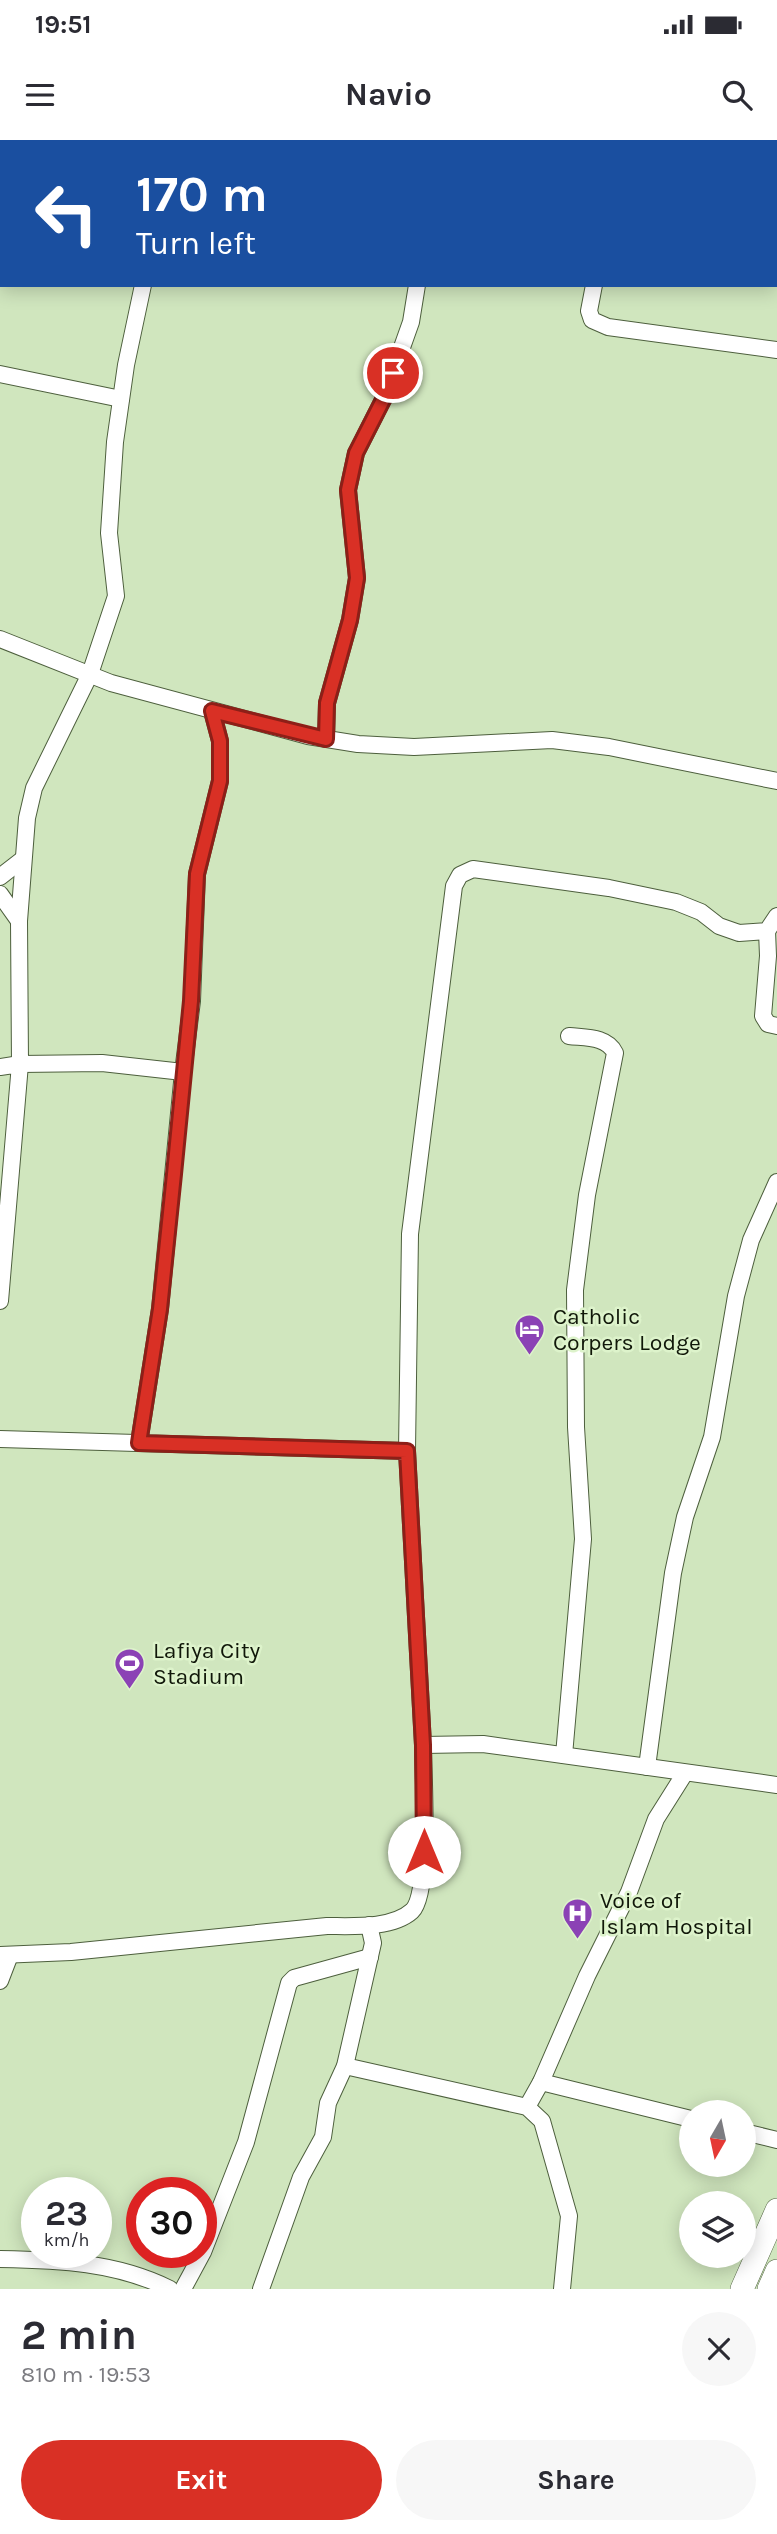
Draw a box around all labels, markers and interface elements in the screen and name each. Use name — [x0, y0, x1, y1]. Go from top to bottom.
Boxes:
text: 19:51 — [35, 9, 92, 40]
icon: menu — [21, 76, 59, 114]
text: Navio — [345, 76, 432, 113]
icon: search — [718, 76, 756, 114]
text: 170 m — [136, 166, 268, 223]
icon: left — [21, 168, 112, 259]
text: Turn left — [136, 225, 256, 262]
pin — [363, 343, 423, 403]
icon: arrive — [374, 354, 412, 392]
place label: Catholic Corpers Lodge — [553, 1303, 701, 1356]
hotel icon: Catholic Corpers Lodge — [513, 1312, 547, 1356]
place label: Lafiya City Stadium — [153, 1637, 261, 1690]
sports icon: Lafiya City Stadium — [113, 1646, 147, 1690]
position arrow — [387, 1815, 461, 1889]
place label: Voice of Islam Hospital — [600, 1887, 753, 1940]
hospital icon: Voice of Islam Hospital — [560, 1896, 594, 1940]
north arrow — [679, 2100, 756, 2177]
map controls — [679, 2100, 756, 2268]
speed limit sign: 30 — [126, 2177, 217, 2268]
button: layers — [679, 2191, 756, 2268]
text: 23 — [45, 2193, 88, 2234]
text: km/h — [44, 2229, 89, 2251]
text: 2 min — [21, 2310, 137, 2360]
button: close — [682, 2312, 756, 2386]
text: 810 m · 19:53 — [21, 2361, 151, 2388]
button: Exit — [21, 2440, 382, 2520]
button: Share — [396, 2440, 756, 2520]

